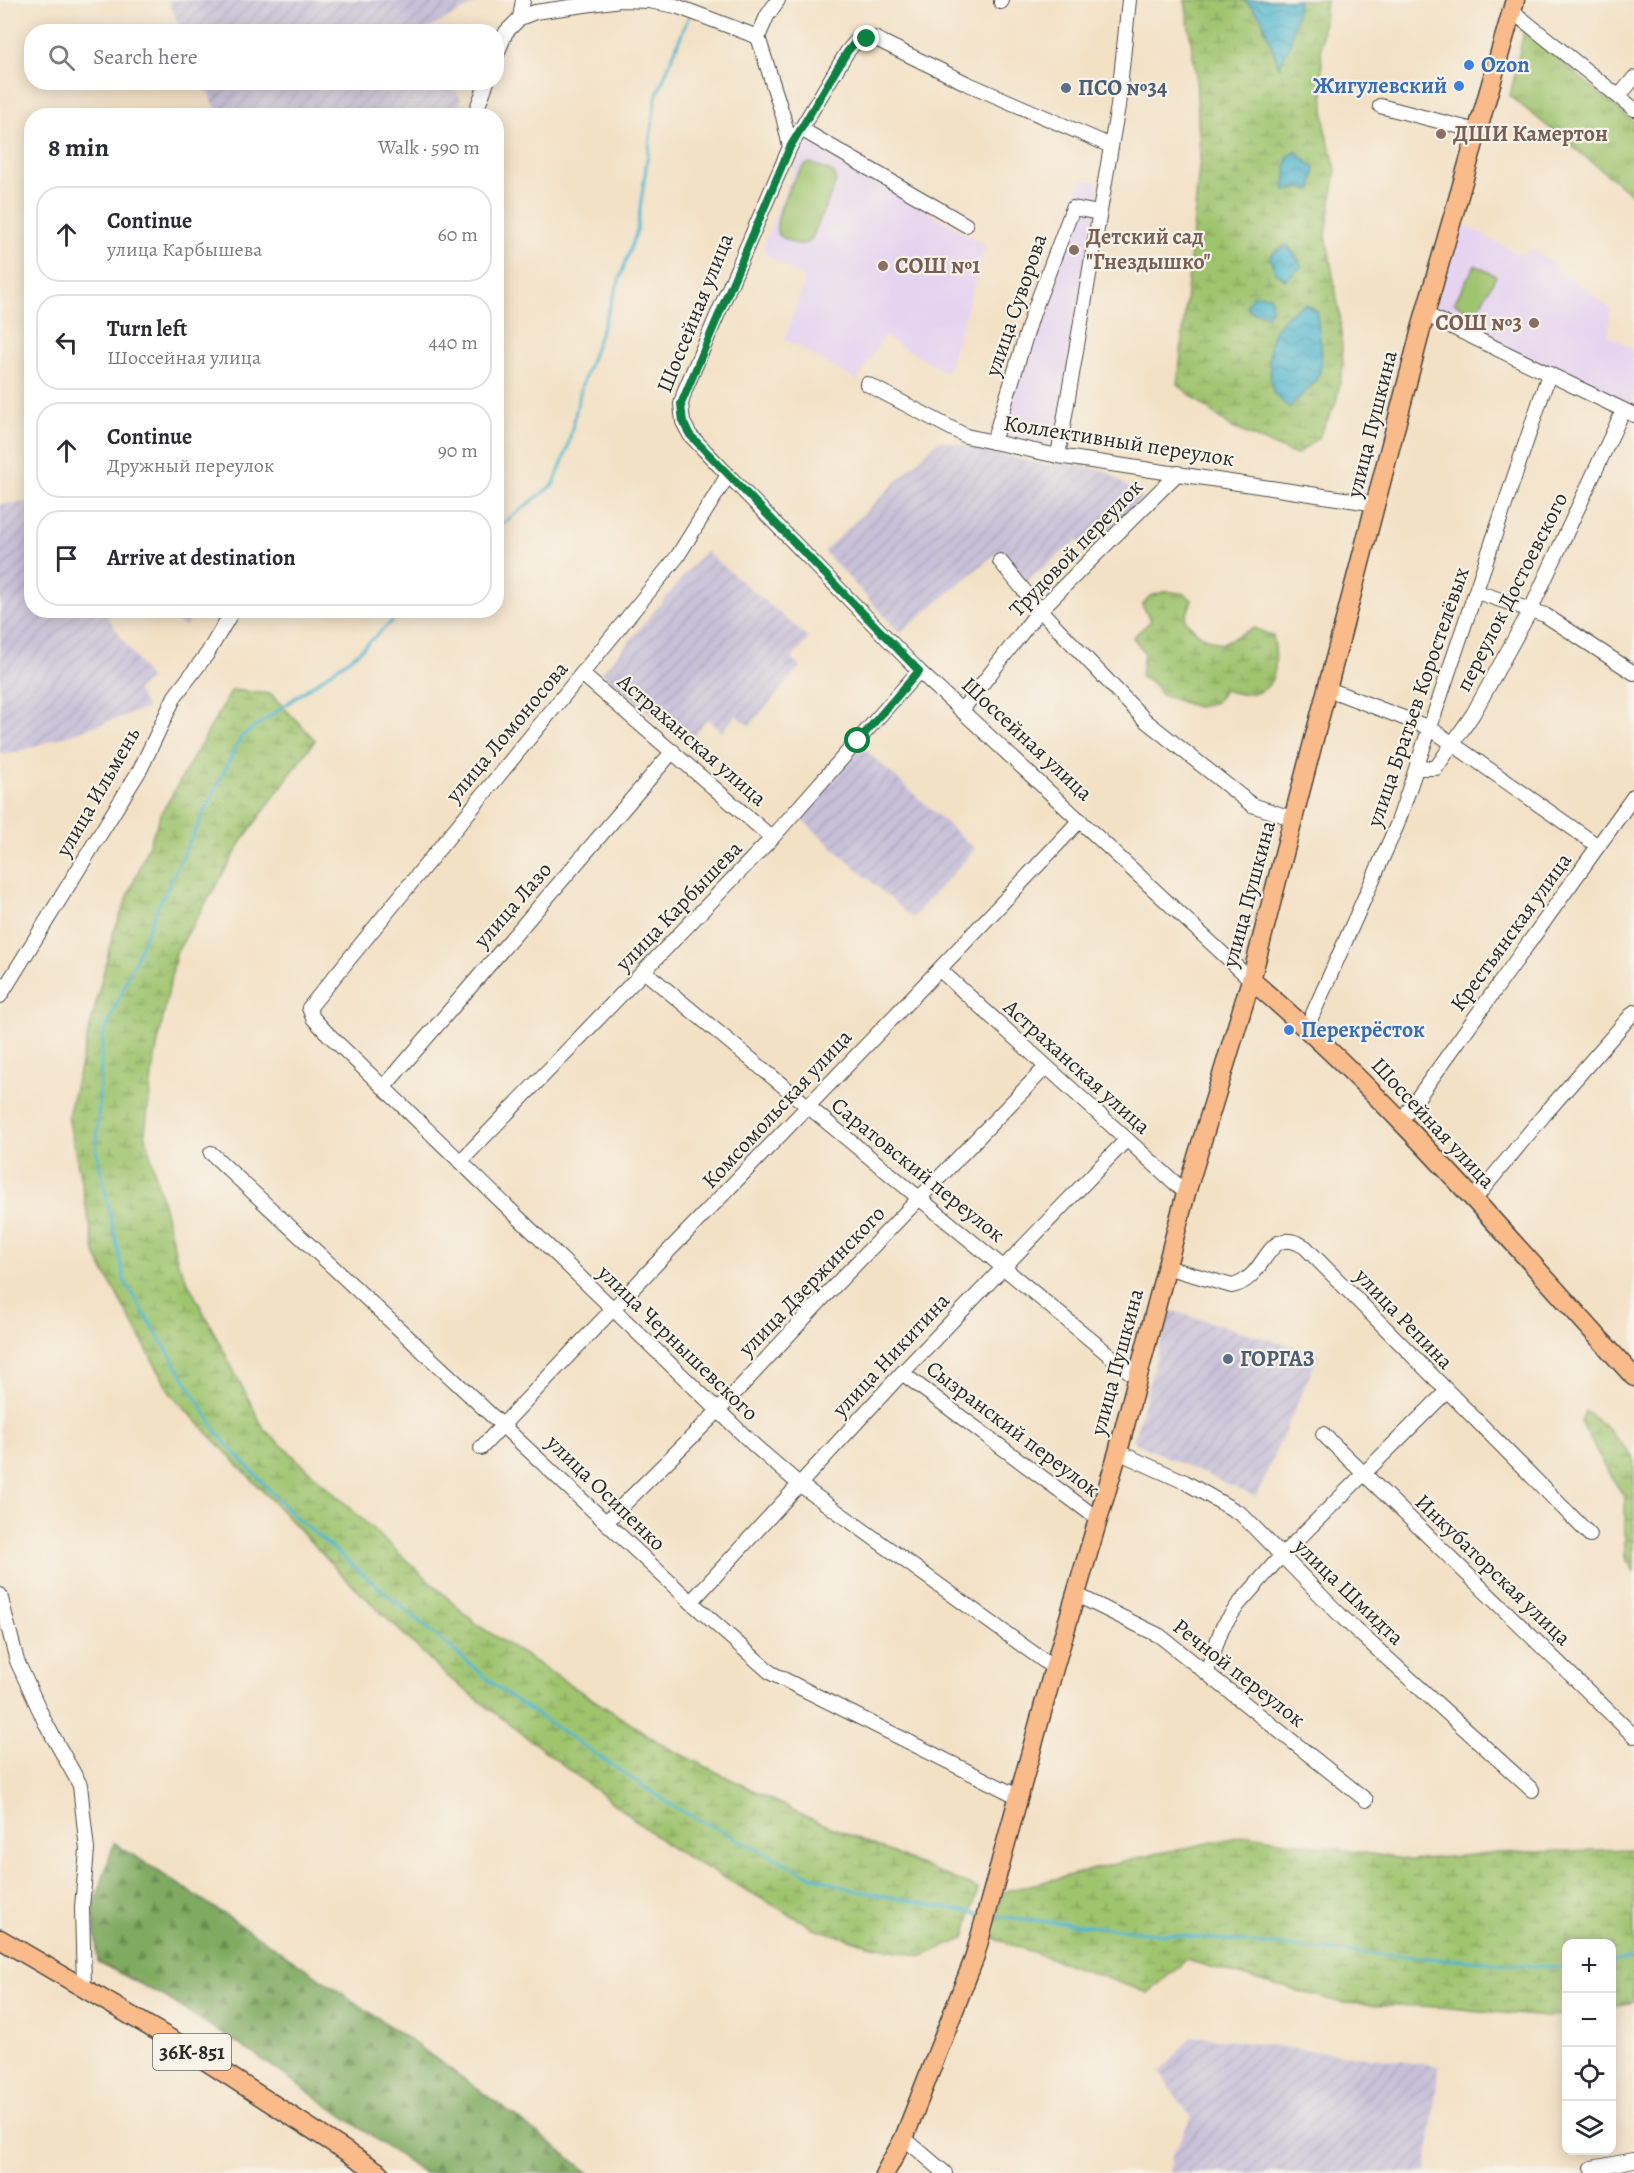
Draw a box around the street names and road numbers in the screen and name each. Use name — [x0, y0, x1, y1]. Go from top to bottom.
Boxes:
street label: Шоссейная улица — [649, 228, 741, 397]
street label: улица Суворова — [977, 229, 1055, 381]
street label: улица Пушкина — [1339, 346, 1405, 502]
street label: Коллективный переулок — [1001, 408, 1237, 474]
street label: Трудовой переулок — [1002, 473, 1150, 623]
street label: переулок Достоевского — [1449, 487, 1575, 697]
street label: улица Братьев Коростелёвых — [1359, 563, 1477, 832]
street label: улица Ломоносова — [438, 654, 576, 810]
street label: Астраханская улица — [610, 666, 774, 814]
street label: Шоссейная улица — [955, 670, 1100, 808]
street label: улица Ильмень — [48, 721, 147, 863]
street label: улица Пушкина — [1215, 817, 1283, 972]
street label: улица Карбышева — [608, 834, 750, 979]
street label: Крестьянская улица — [1443, 846, 1579, 1017]
street label: улица Лазо — [467, 855, 559, 955]
street label: Астраханская улица — [996, 992, 1158, 1142]
street label: Комсомольская улица — [695, 1022, 859, 1195]
street label: Шоссейная улица — [1364, 1051, 1502, 1196]
street label: Саратовский переулок — [825, 1090, 1011, 1250]
street label: улица Дзержинского — [731, 1199, 892, 1364]
street label: улица Чернышевского — [590, 1258, 765, 1428]
street label: улица Репина — [1347, 1261, 1461, 1377]
street label: улица Пушкина — [1083, 1285, 1151, 1440]
street label: улица Никитина — [825, 1286, 957, 1424]
street label: Сызранский переулок — [920, 1354, 1106, 1504]
street label: улица Осипенко — [539, 1427, 672, 1558]
street label: Инкубаторская улица — [1408, 1487, 1578, 1653]
street label: улица Шмидта — [1287, 1531, 1411, 1653]
street label: Речной переулок — [1167, 1612, 1311, 1734]
road number: 36К-851 — [153, 2034, 231, 2070]

